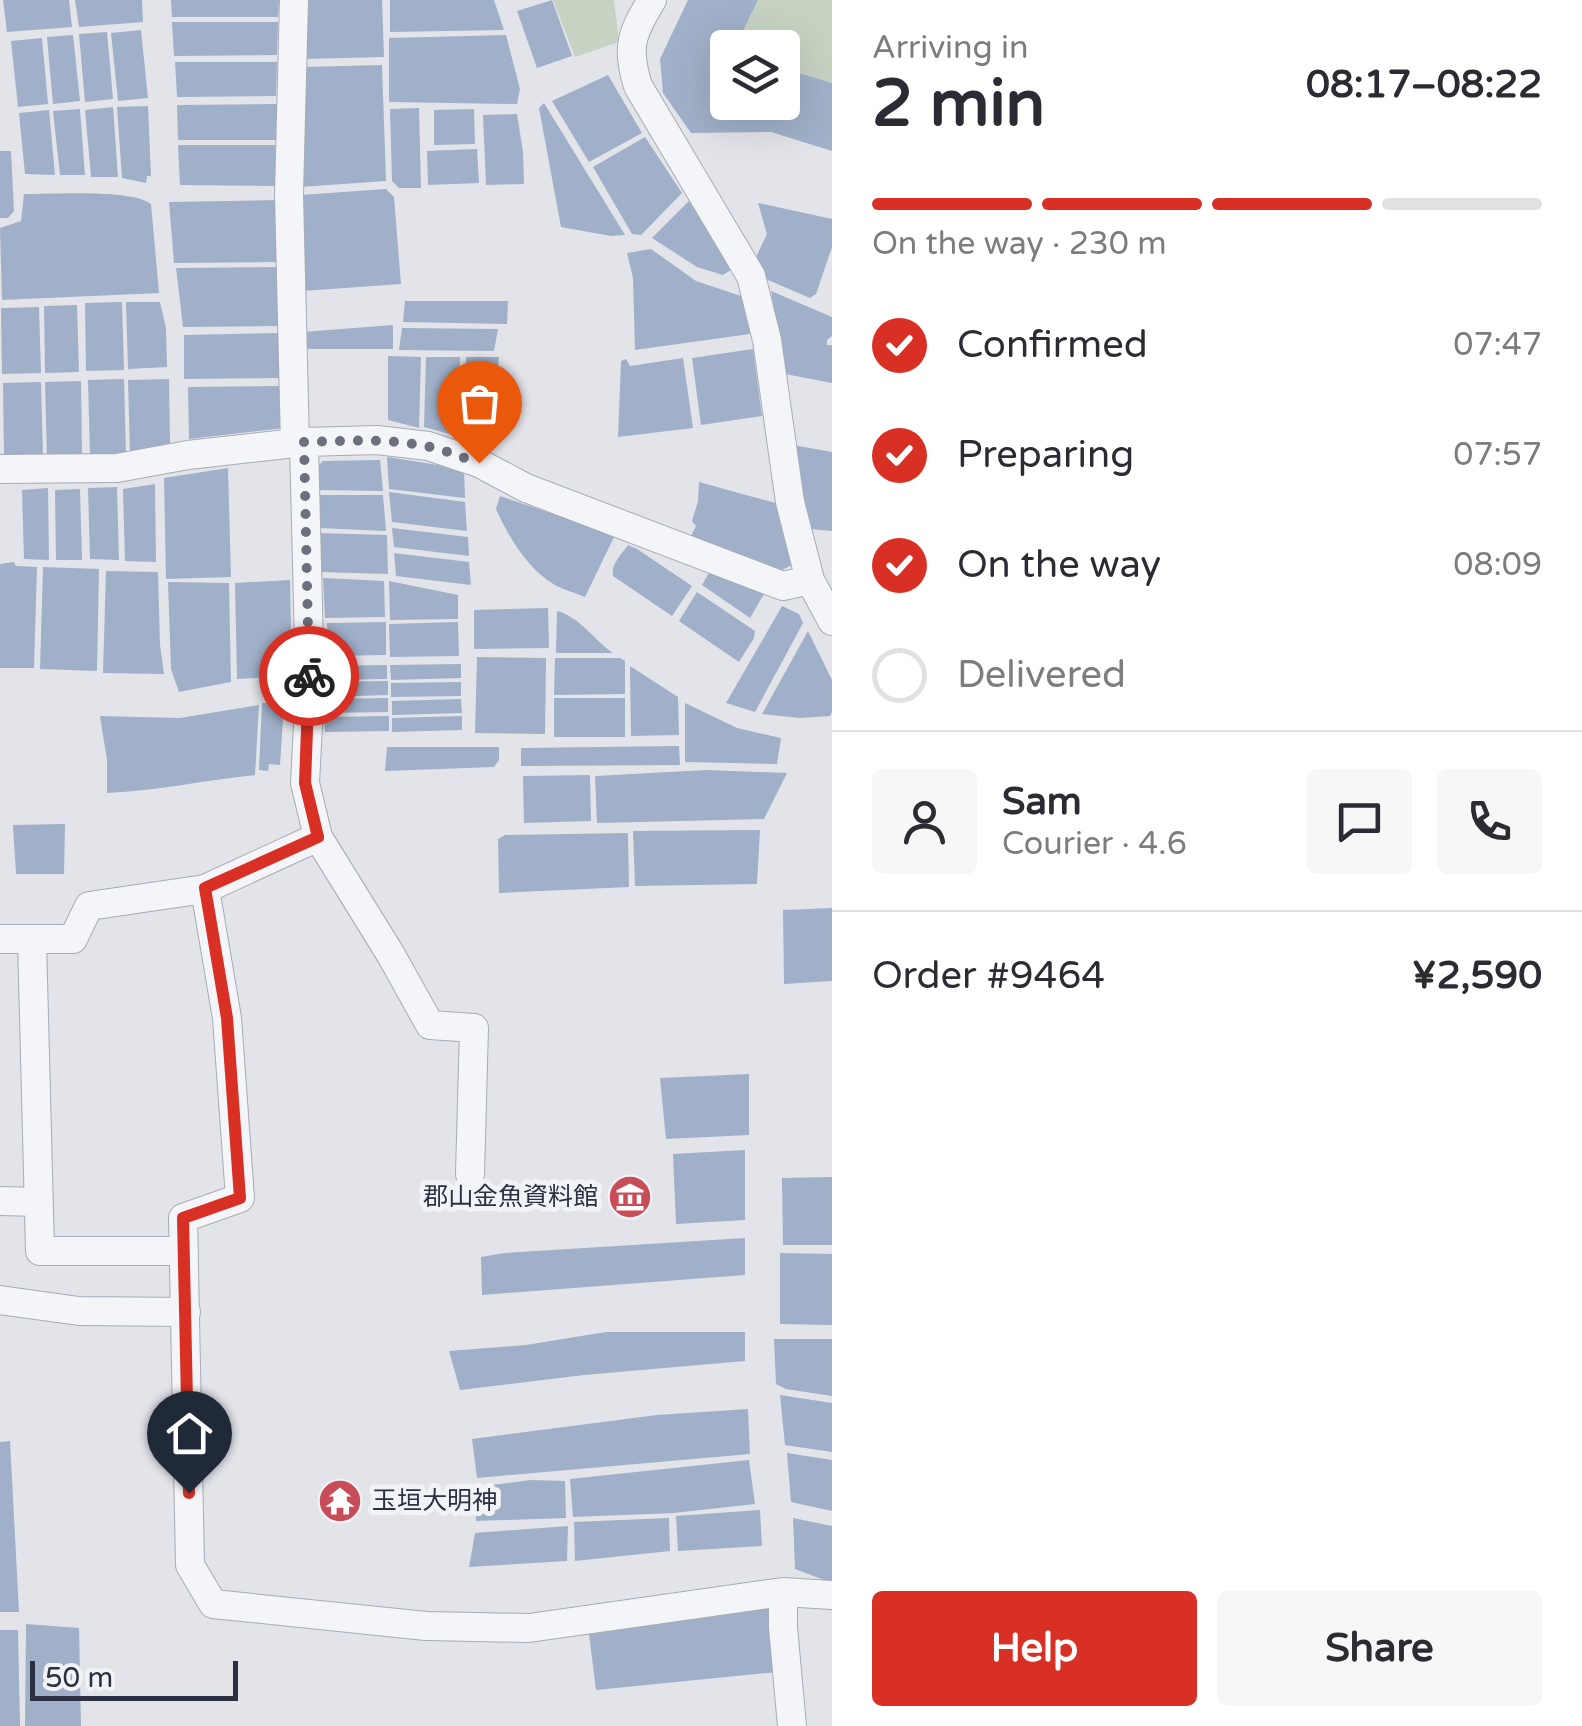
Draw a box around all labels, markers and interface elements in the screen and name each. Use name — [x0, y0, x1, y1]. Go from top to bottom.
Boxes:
text: Arriving in — [872, 29, 1029, 67]
map controls — [710, 30, 800, 120]
button: layers — [710, 30, 800, 120]
text: 08:17–08:22 — [1306, 62, 1542, 108]
text: 2 min — [872, 65, 1045, 144]
text: On the way · 230 m — [872, 225, 1167, 263]
icon: check — [872, 318, 927, 373]
text: Confirmed — [957, 322, 1148, 368]
text: 07:47 — [1453, 326, 1542, 364]
pin — [437, 361, 522, 464]
icon: bag — [452, 376, 507, 431]
icon: check — [872, 428, 927, 483]
text: Preparing — [957, 432, 1134, 478]
text: 07:57 — [1453, 436, 1542, 474]
icon: check — [872, 538, 927, 593]
text: On the way — [957, 542, 1161, 588]
text: 08:09 — [1453, 546, 1542, 584]
courier — [259, 626, 359, 726]
icon: bike — [282, 649, 337, 704]
text: Delivered — [957, 652, 1126, 698]
button: person — [872, 769, 977, 874]
button: chat — [1307, 769, 1412, 874]
button: phone — [1437, 769, 1542, 874]
text: Sam — [1002, 779, 1082, 825]
text: Courier · 4.6 — [1002, 825, 1187, 863]
text: Order #9464 — [872, 953, 1105, 999]
text: ¥2,590 — [1412, 953, 1542, 999]
museum icon: 郡山金魚資料館 — [607, 1174, 653, 1220]
place label: 郡山金魚資料館 — [423, 1182, 598, 1212]
pin — [147, 1391, 232, 1494]
icon: home — [162, 1406, 217, 1461]
temple icon: 玉垣大明神 — [317, 1478, 363, 1524]
place label: 玉垣大明神 — [372, 1486, 497, 1516]
button: Help — [872, 1591, 1197, 1706]
button: Share — [1217, 1591, 1542, 1706]
scale bar — [30, 1656, 238, 1700]
text: 50 m — [45, 1661, 113, 1695]

